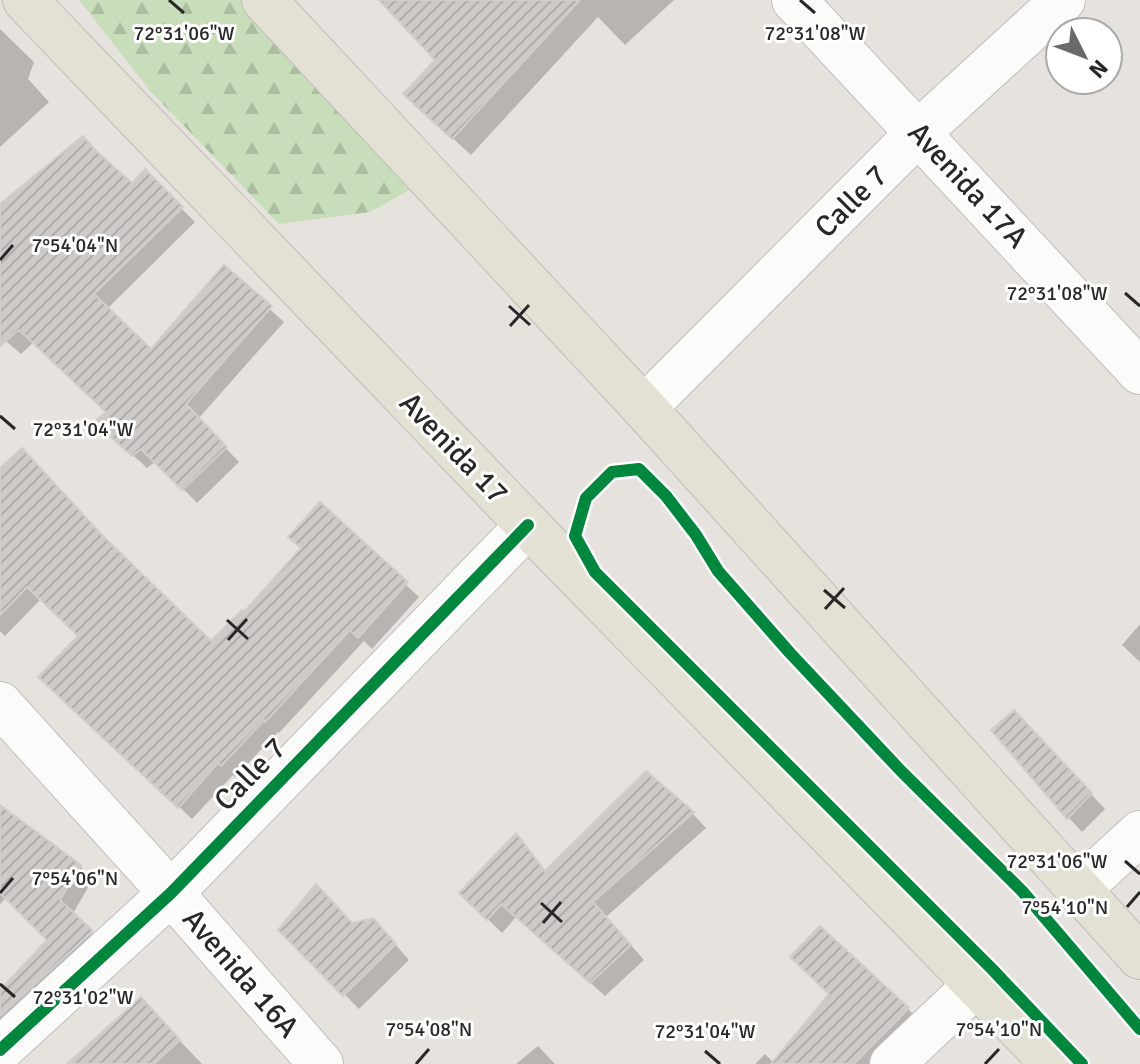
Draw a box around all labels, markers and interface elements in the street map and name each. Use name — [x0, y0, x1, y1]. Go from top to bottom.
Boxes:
north arrow — [1044, 16, 1124, 96]
text: 72°31'06"W — [133, 21, 235, 46]
text: 72°31'08"W — [764, 21, 866, 46]
text: N — [1083, 54, 1114, 84]
street label: Avenida 17A — [900, 115, 1035, 256]
street label: Calle 7 — [807, 157, 896, 246]
text: 7°54'04"N — [32, 233, 118, 258]
text: 72°31'08"W — [1006, 281, 1108, 306]
street label: Avenida 17 — [391, 385, 516, 512]
text: 72°31'04"W — [32, 417, 134, 442]
street label: Calle 7 — [207, 730, 294, 819]
text: 72°31'06"W — [1006, 849, 1108, 874]
text: 7°54'06"N — [32, 866, 118, 891]
text: 7°54'10"N — [1022, 895, 1108, 920]
street label: Avenida 16A — [174, 901, 307, 1045]
text: 72°31'02"W — [32, 985, 134, 1010]
text: 7°54'08"N — [386, 1017, 472, 1042]
text: 7°54'10"N — [956, 1017, 1042, 1042]
text: 72°31'04"W — [654, 1019, 756, 1044]

